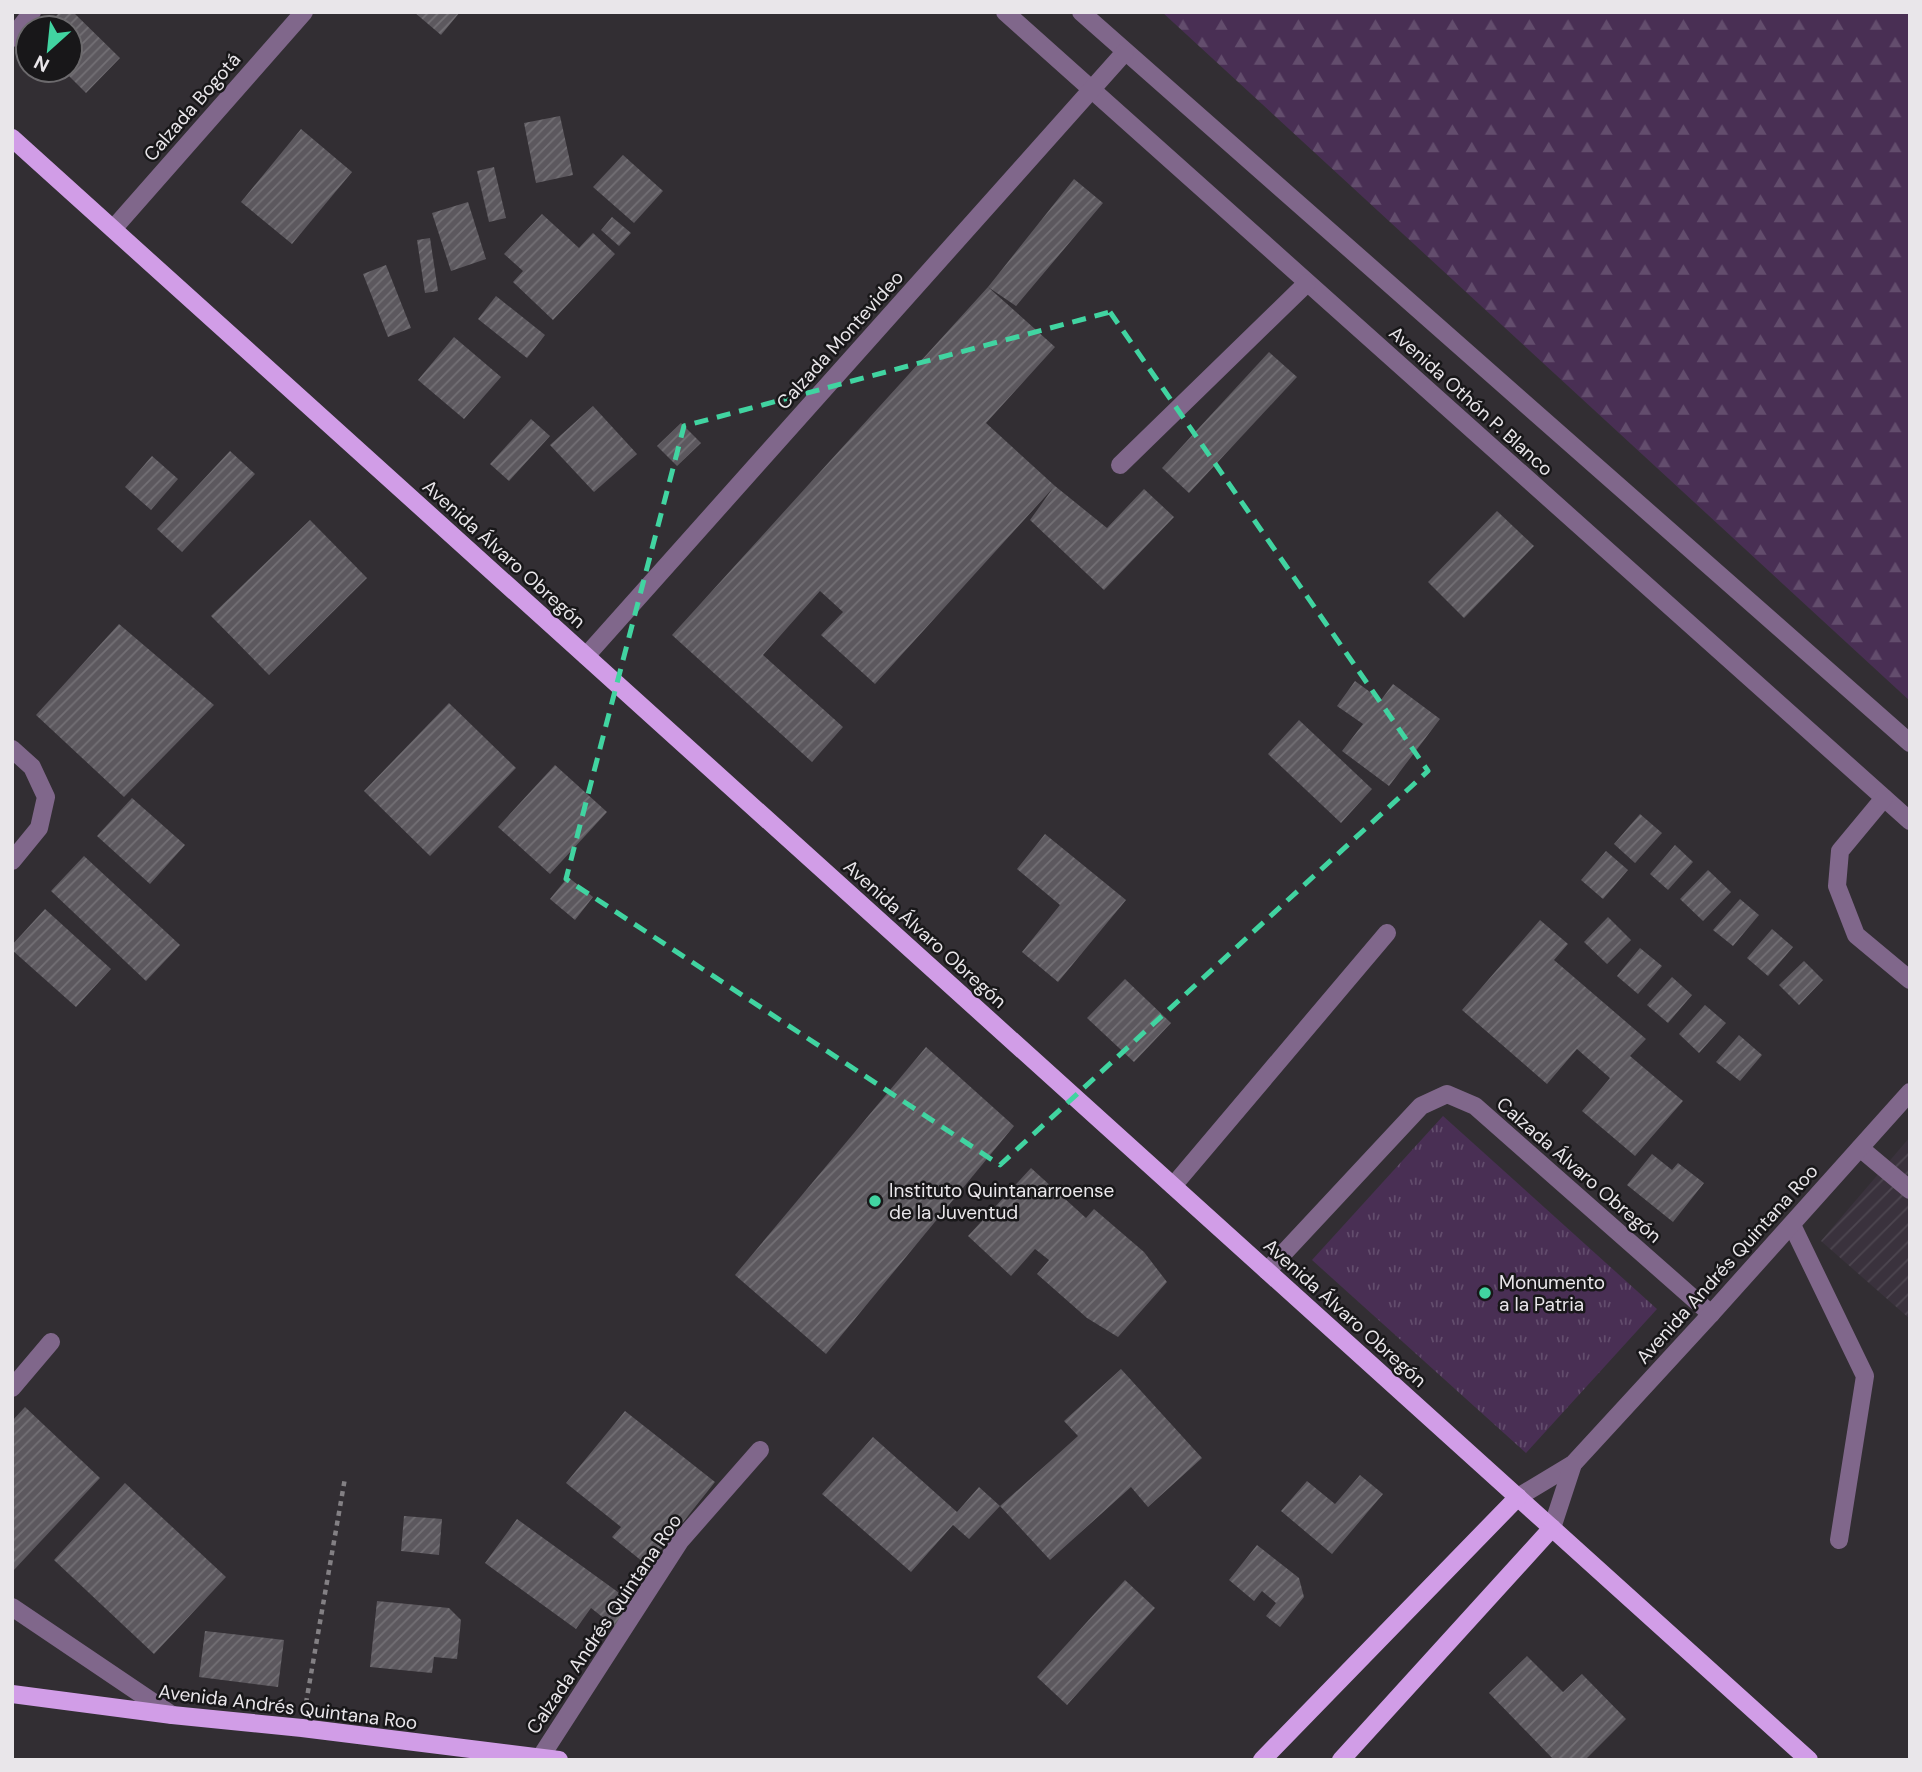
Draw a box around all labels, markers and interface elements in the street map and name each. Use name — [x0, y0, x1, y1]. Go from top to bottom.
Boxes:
north arrow — [14, 14, 84, 84]
street label: Calzada Bogotá — [138, 48, 246, 166]
text: N — [30, 49, 53, 78]
street label: Calzada Montevideo — [771, 265, 909, 415]
street label: Avenida Othón P. Blanco — [1384, 321, 1558, 481]
street label: Avenida Álvaro Obregón — [417, 474, 591, 634]
street label: Avenida Álvaro Obregón — [838, 854, 1012, 1014]
street label: Calzada Álvaro Obregón — [1491, 1091, 1667, 1249]
street label: Avenida Andrés Quintana Roo — [1631, 1159, 1823, 1369]
place label: Instituto Quintanarroense de la Juventud — [889, 1178, 1114, 1225]
marker: Instituto Quintanarroense de la Juventud — [867, 1193, 883, 1209]
street label: Avenida Álvaro Obregón — [1258, 1233, 1432, 1393]
place label: Monumento a la Patria — [1499, 1270, 1605, 1317]
marker: Monumento a la Patria — [1477, 1285, 1493, 1301]
street label: Calzada Andrés Quintana Roo — [521, 1509, 687, 1739]
street label: Avenida Andrés Quintana Roo — [157, 1679, 419, 1735]

